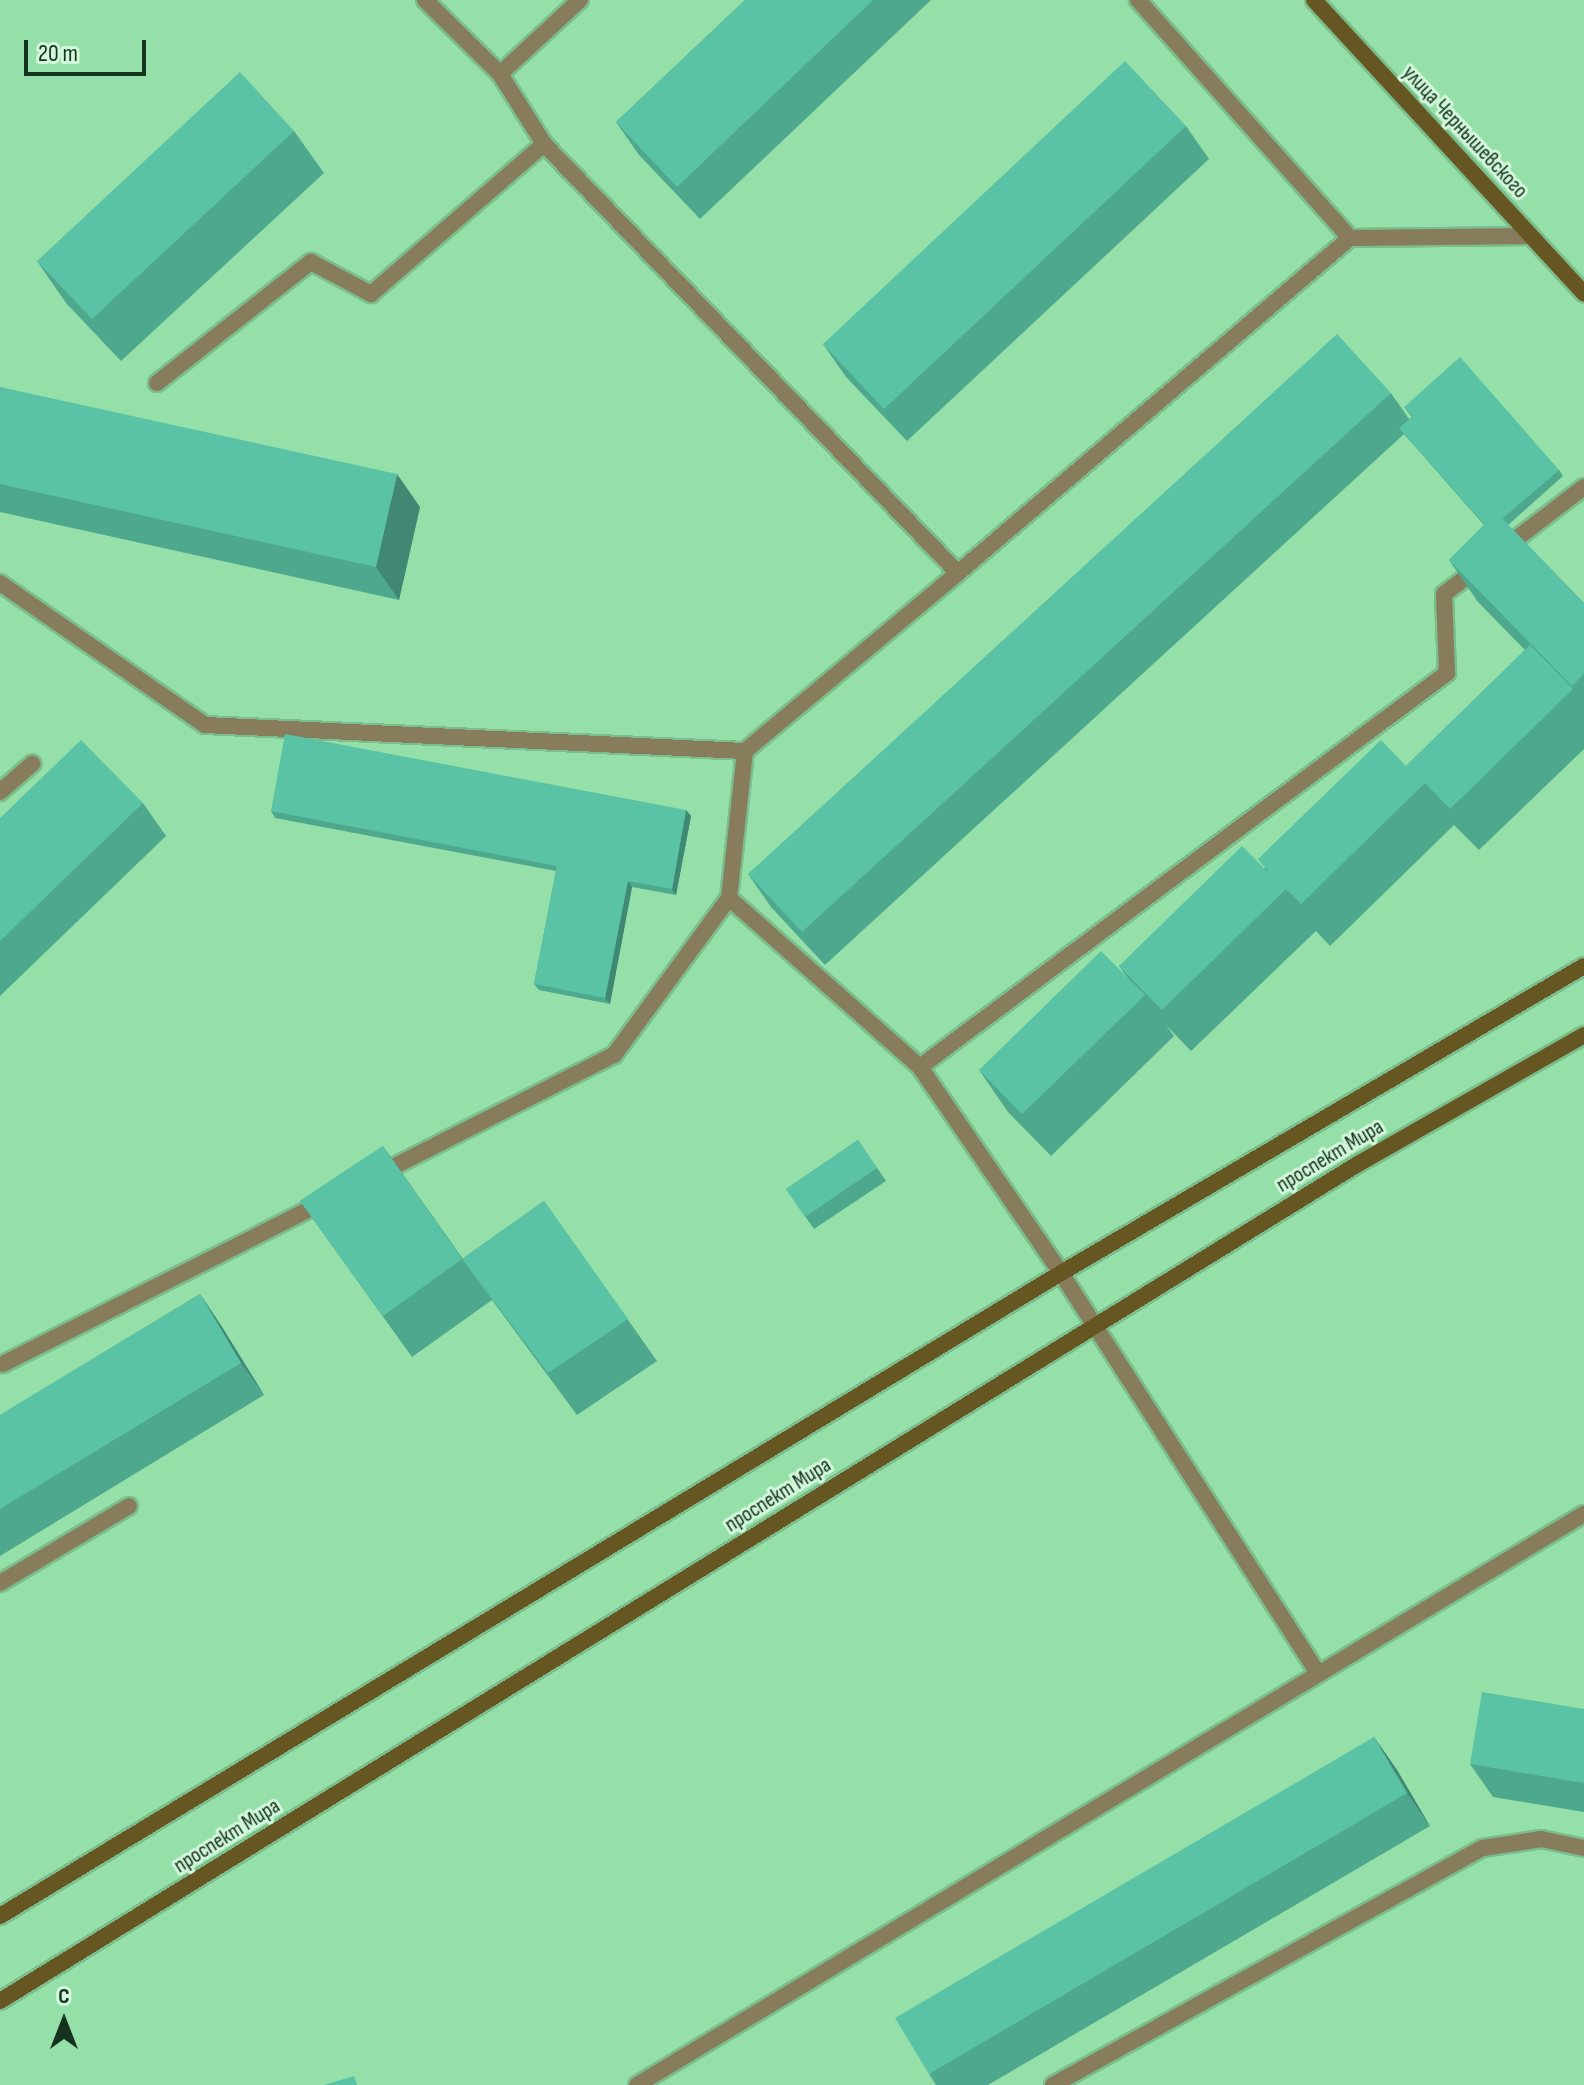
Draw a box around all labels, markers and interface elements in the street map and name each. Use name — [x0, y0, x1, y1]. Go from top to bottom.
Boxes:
scale bar — [28, 24, 150, 74]
text: 20 m — [38, 39, 78, 68]
street label: улица Чернышевского — [1397, 60, 1533, 204]
street label: проспект Мира — [1272, 1114, 1388, 1198]
street label: проспект Мира — [720, 1452, 836, 1538]
street label: проспект Мира — [169, 1793, 285, 1879]
north arrow — [24, 1981, 104, 2061]
text: С — [58, 1983, 70, 2010]

